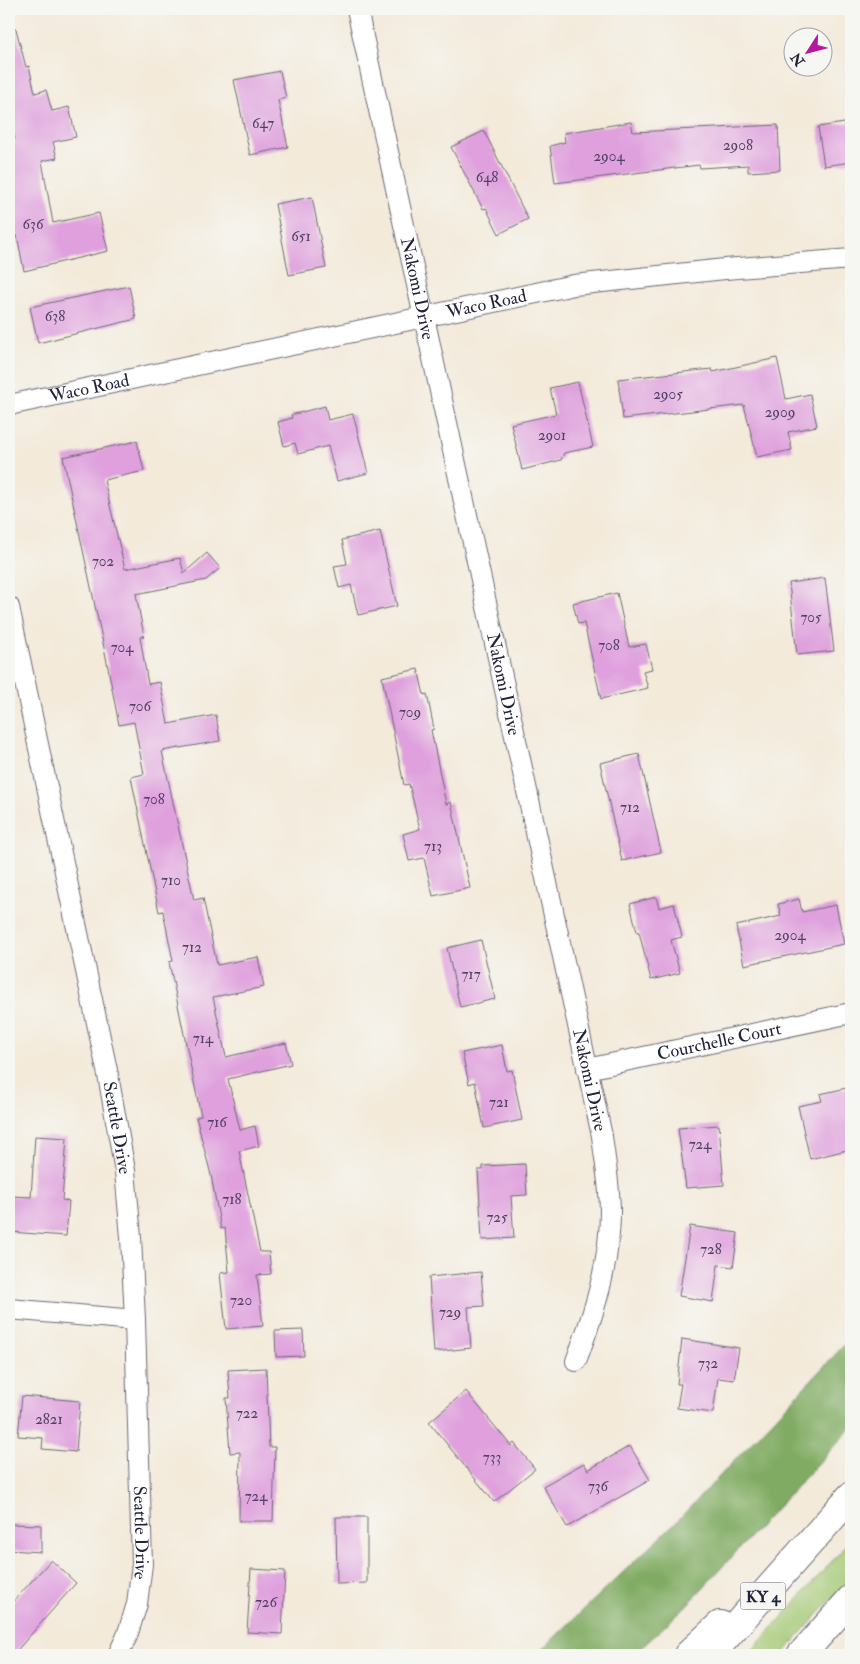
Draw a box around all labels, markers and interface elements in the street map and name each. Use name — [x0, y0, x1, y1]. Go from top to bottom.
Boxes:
north arrow — [782, 28, 832, 78]
text: N — [787, 49, 809, 70]
house number: 647 — [252, 114, 274, 133]
house number: 2908 — [723, 136, 753, 155]
house number: 2904 — [593, 147, 625, 166]
house number: 648 — [476, 168, 498, 187]
house number: 636 — [23, 215, 45, 234]
house number: 651 — [291, 227, 311, 246]
street label: Nakomi Drive — [395, 235, 440, 342]
street label: Waco Road — [443, 284, 529, 324]
house number: 638 — [45, 307, 65, 326]
street label: Waco Road — [46, 369, 132, 408]
house number: 2905 — [653, 385, 683, 404]
house number: 2909 — [765, 403, 795, 422]
house number: 2901 — [538, 426, 566, 445]
house number: 702 — [92, 552, 114, 571]
house number: 705 — [800, 608, 822, 627]
street label: Nakomi Drive — [481, 631, 526, 738]
house number: 708 — [598, 636, 620, 655]
house number: 704 — [111, 638, 134, 657]
house number: 706 — [129, 697, 152, 716]
house number: 709 — [399, 703, 421, 722]
house number: 708 — [143, 790, 165, 809]
house number: 712 — [620, 798, 640, 817]
house number: 713 — [424, 837, 442, 856]
house number: 710 — [161, 871, 181, 890]
house number: 2904 — [774, 926, 806, 945]
house number: 712 — [182, 938, 202, 957]
house number: 717 — [461, 965, 481, 984]
street label: Courchelle Court — [655, 1017, 784, 1066]
street label: Nakomi Drive — [567, 1027, 612, 1134]
house number: 714 — [193, 1029, 214, 1048]
street label: Seattle Drive — [97, 1080, 136, 1177]
house number: 721 — [489, 1093, 509, 1112]
house number: 716 — [207, 1113, 228, 1132]
house number: 724 — [689, 1135, 712, 1154]
house number: 718 — [222, 1190, 242, 1209]
house number: 725 — [486, 1208, 508, 1227]
house number: 728 — [700, 1240, 722, 1259]
house number: 720 — [230, 1291, 252, 1310]
house number: 729 — [439, 1303, 461, 1322]
house number: 732 — [698, 1354, 719, 1373]
house number: 722 — [236, 1404, 258, 1423]
house number: 2821 — [35, 1410, 63, 1429]
house number: 733 — [483, 1448, 501, 1467]
house number: 736 — [588, 1477, 610, 1496]
street label: Seattle Drive — [128, 1485, 153, 1581]
house number: 724 — [245, 1487, 268, 1506]
road number: KY 4 — [740, 1582, 786, 1610]
house number: 726 — [255, 1593, 278, 1612]

